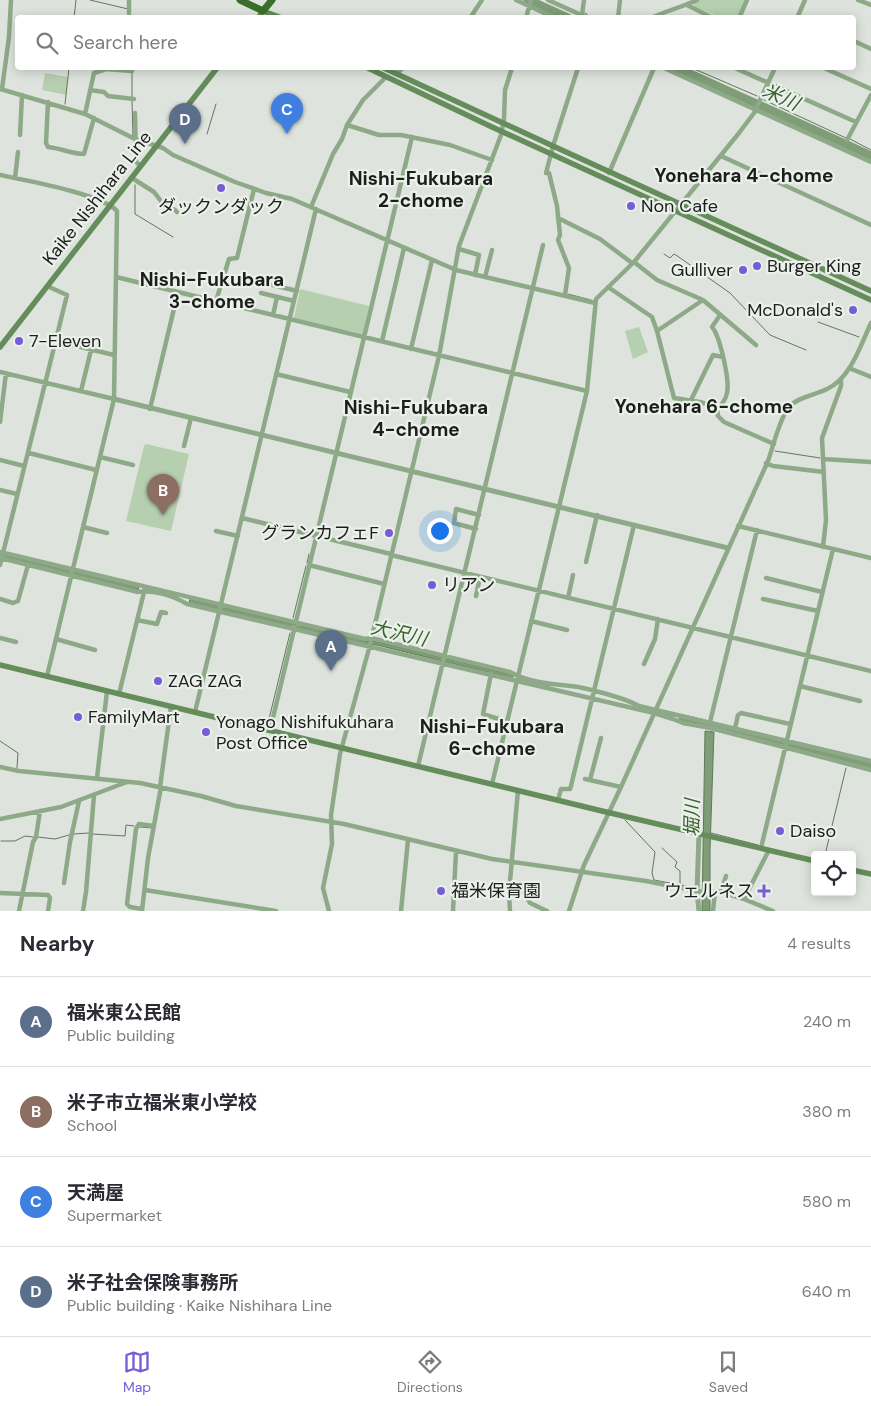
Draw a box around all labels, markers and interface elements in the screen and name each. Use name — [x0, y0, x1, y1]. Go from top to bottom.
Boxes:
search box — [15, 15, 856, 70]
icon: search — [33, 29, 61, 57]
text: Search here — [73, 30, 178, 55]
water label: 米川 — [759, 78, 805, 117]
pin: C — [271, 93, 303, 134]
pin: D — [169, 103, 201, 144]
street label: Kaike Nishihara Line — [37, 126, 157, 270]
district label: Yonehara 4-chome — [655, 163, 833, 188]
district label: Nishi-Fukubara 2-chome — [349, 166, 493, 213]
marker: ダックンダック — [215, 182, 227, 194]
place label: Non Cafe — [641, 194, 718, 218]
place label: ダックンダック — [158, 195, 284, 219]
marker: Non Cafe — [625, 200, 637, 212]
place label: Burger King — [767, 254, 861, 278]
place label: Gulliver — [671, 258, 733, 282]
marker: Burger King — [751, 260, 763, 272]
marker: Gulliver — [737, 264, 749, 276]
district label: Nishi-Fukubara 3-chome — [140, 267, 284, 314]
place label: McDonald's — [747, 298, 843, 322]
marker: McDonald's — [847, 304, 859, 316]
place label: 7-Eleven — [29, 329, 101, 353]
marker: 7-Eleven — [13, 335, 25, 347]
district label: Yonehara 6-chome — [615, 394, 793, 419]
district label: Nishi-Fukubara 4-chome — [344, 395, 488, 442]
pin: B — [147, 474, 179, 515]
your location — [427, 518, 453, 544]
place label: グランカフェF — [261, 521, 379, 545]
marker: グランカフェF — [383, 527, 395, 539]
place label: リアン — [442, 573, 495, 597]
marker: リアン — [426, 579, 438, 591]
water label: 大沢川 — [368, 614, 432, 652]
pin: A — [315, 630, 347, 671]
place label: ZAG ZAG — [168, 669, 242, 693]
marker: ZAG ZAG — [152, 675, 164, 687]
place label: FamilyMart — [88, 705, 180, 729]
place label: Yonago Nishifukuhara Post Office — [216, 710, 394, 755]
marker: FamilyMart — [72, 711, 84, 723]
district label: Nishi-Fukubara 6-chome — [420, 714, 564, 761]
marker: Yonago Nishifukuhara Post Office — [200, 726, 212, 738]
water label: 堀川 — [679, 797, 705, 837]
place label: Daiso — [790, 819, 836, 843]
marker: Daiso — [774, 825, 786, 837]
map controls — [811, 851, 856, 896]
button: locate — [811, 851, 856, 896]
place label: 福米保育園 — [451, 879, 541, 903]
place label: ウェルネス — [664, 879, 754, 903]
marker: 福米保育園 — [435, 885, 447, 897]
marker: ウェルネス — [758, 885, 770, 897]
text: Nearby — [20, 930, 94, 958]
text: 4 results — [787, 933, 851, 954]
text: 福米東公民館 — [67, 1000, 181, 1025]
text: A — [30, 1011, 42, 1032]
text: 240 m — [803, 1011, 851, 1032]
text: Public building — [67, 1025, 175, 1046]
text: 米子市立福米東小学校 — [67, 1090, 257, 1115]
text: B — [31, 1101, 41, 1122]
text: 380 m — [802, 1101, 851, 1122]
text: School — [67, 1115, 117, 1136]
text: 天満屋 — [67, 1180, 124, 1205]
text: C — [30, 1191, 42, 1212]
text: 580 m — [802, 1191, 851, 1212]
text: Supermarket — [67, 1205, 162, 1226]
text: 米子社会保険事務所 — [67, 1270, 238, 1295]
text: D — [30, 1281, 42, 1302]
text: 640 m — [802, 1281, 851, 1302]
text: Public building · Kaike Nishihara Line — [67, 1295, 332, 1316]
tab: Map — [123, 1348, 151, 1396]
tab: Directions — [397, 1348, 463, 1396]
tab: Saved — [709, 1348, 748, 1396]

